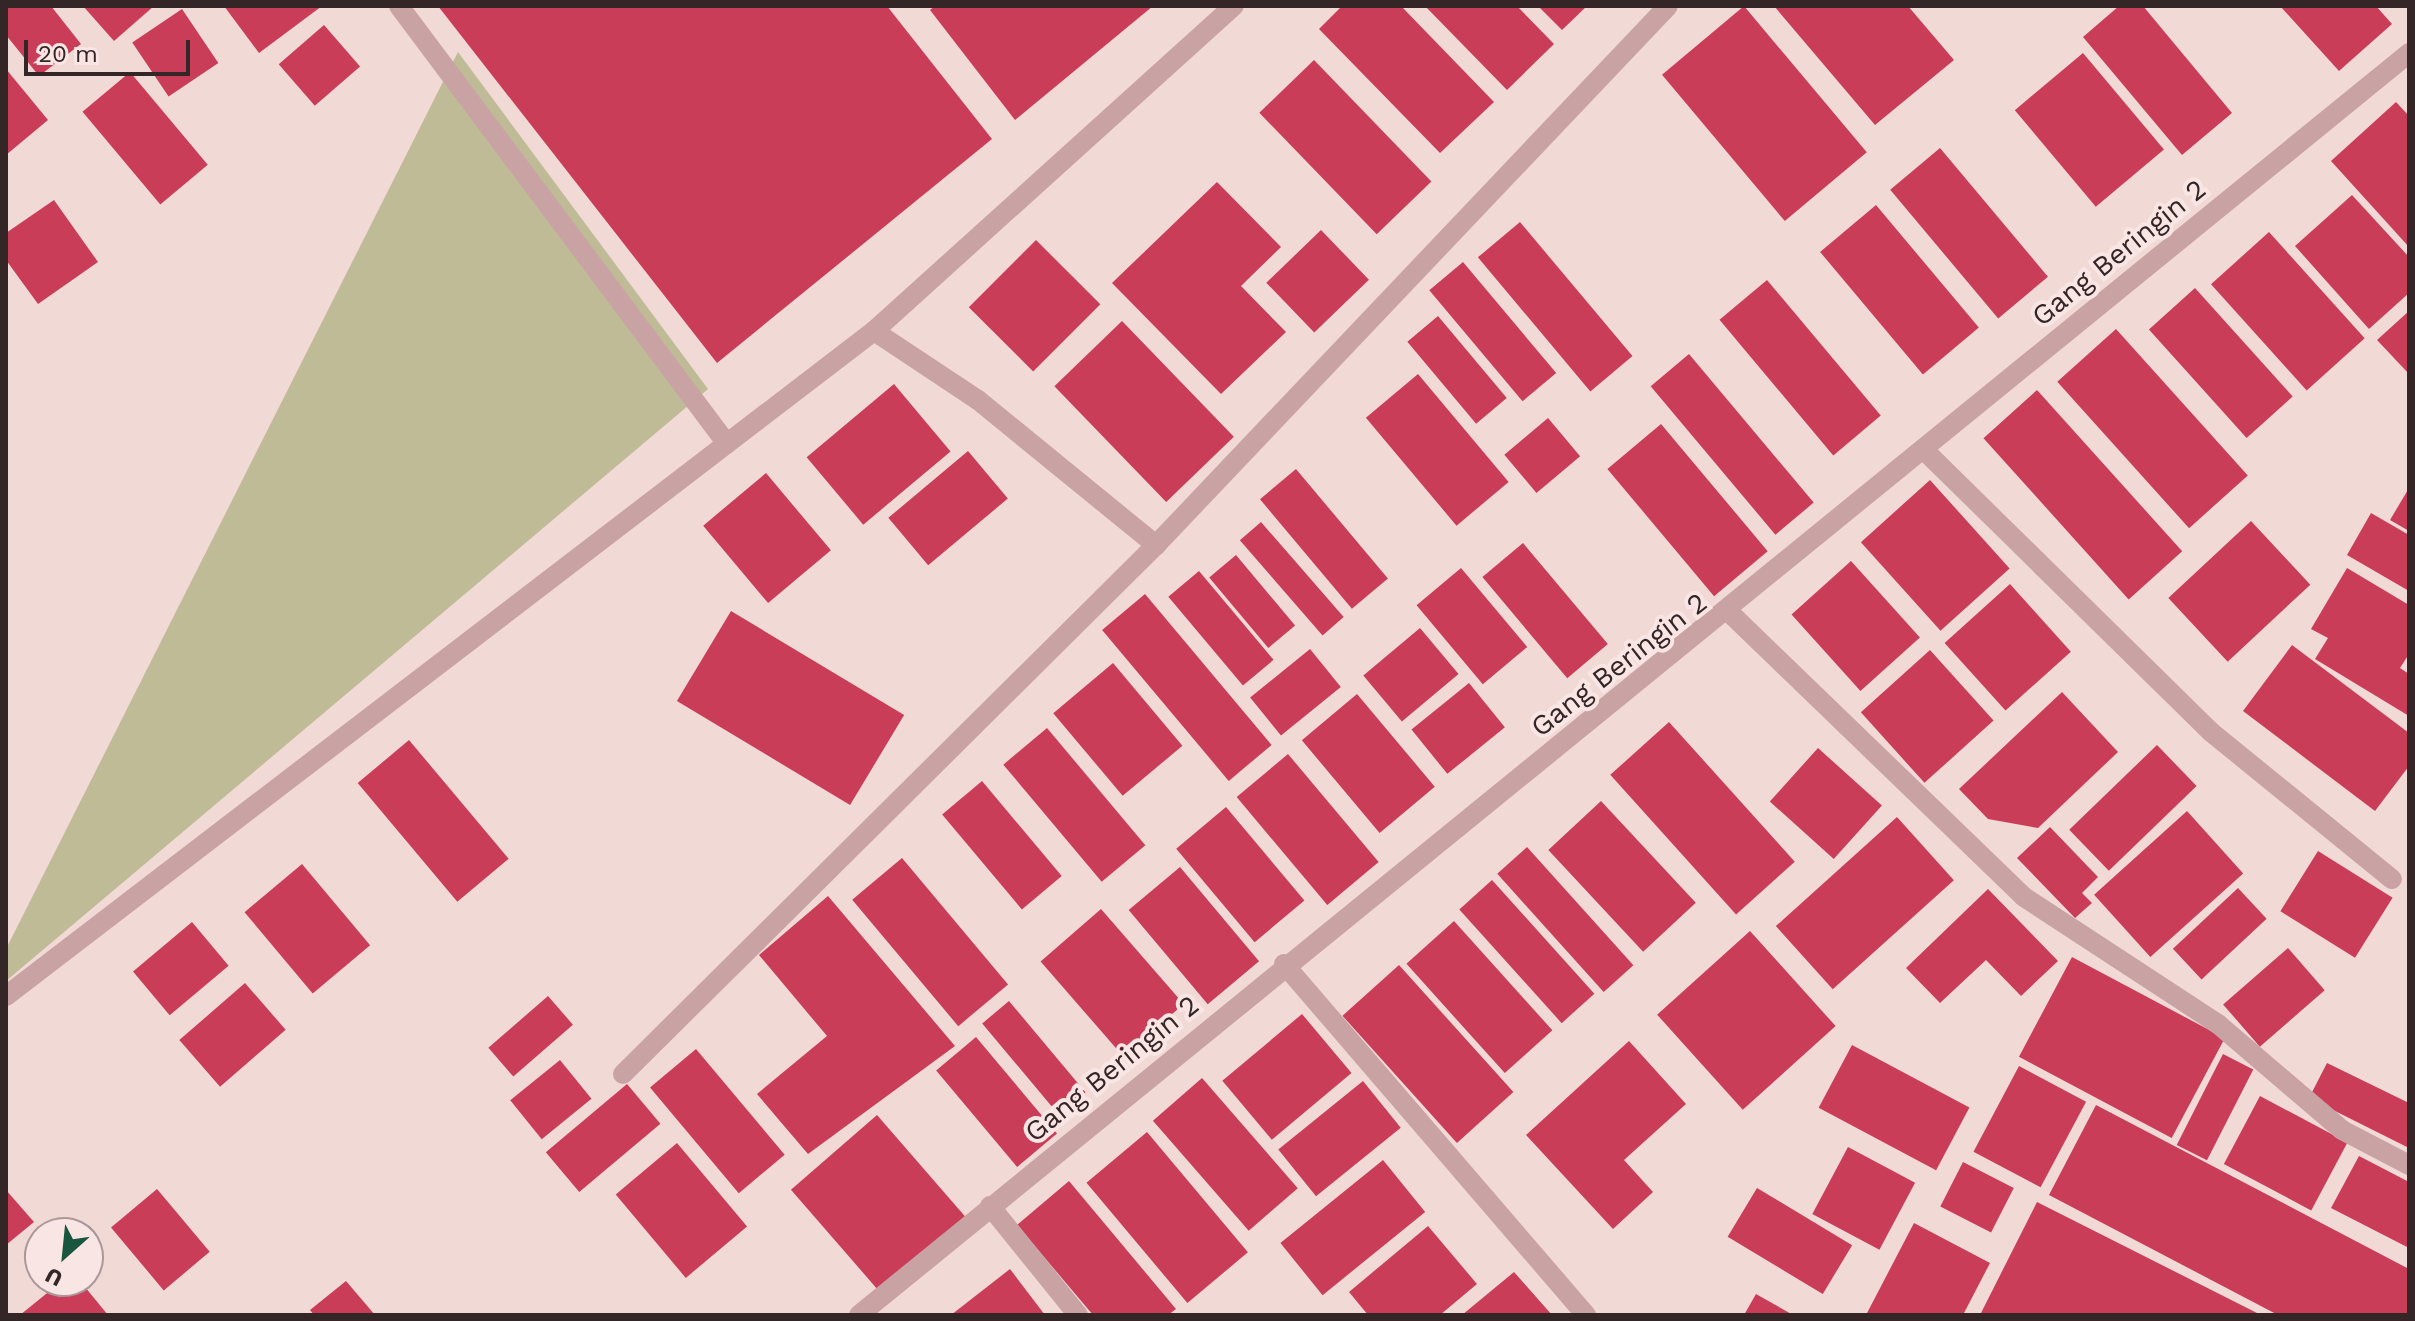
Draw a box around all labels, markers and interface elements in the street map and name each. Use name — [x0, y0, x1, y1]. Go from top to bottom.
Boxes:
scale bar — [28, 24, 194, 74]
text: 20 m — [38, 40, 98, 68]
street label: Gang Beringin 2 — [2025, 173, 2213, 333]
street label: Gang Beringin 2 — [1524, 586, 1714, 744]
street label: Gang Beringin 2 — [1018, 989, 1206, 1149]
north arrow — [24, 1217, 104, 1297]
text: U — [41, 1262, 66, 1292]

